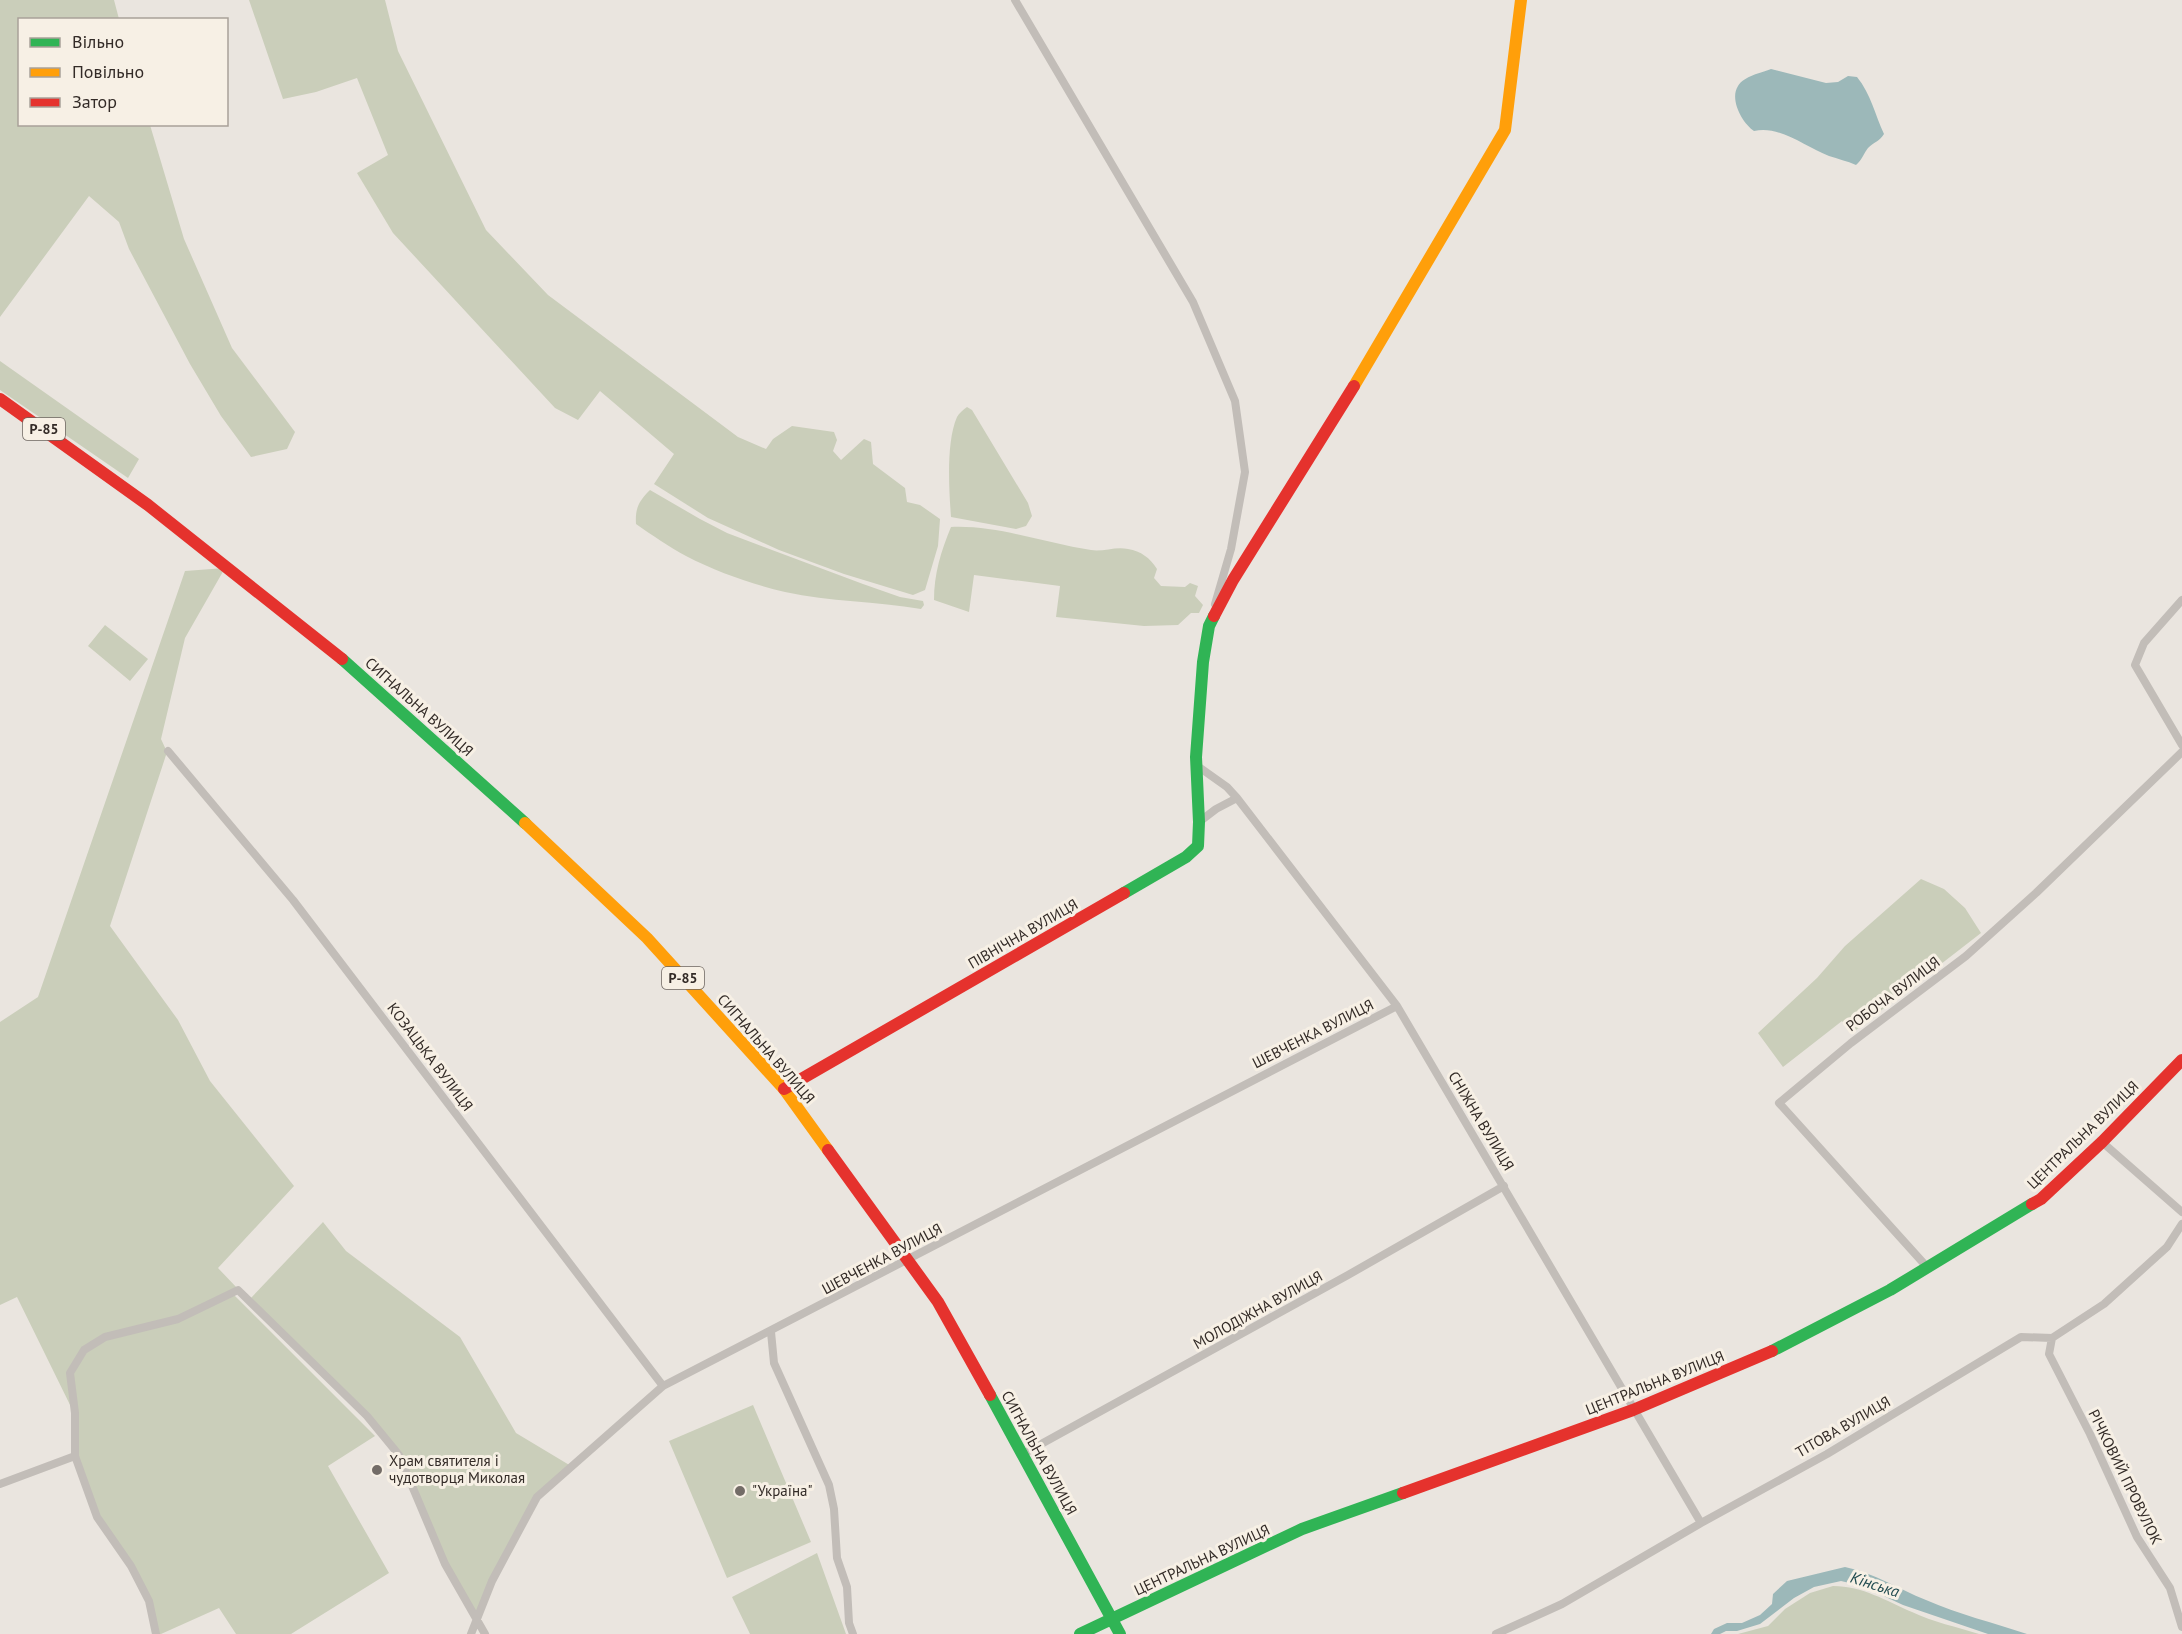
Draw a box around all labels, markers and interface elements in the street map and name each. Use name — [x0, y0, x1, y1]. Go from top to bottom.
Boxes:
legend — [18, 18, 228, 126]
text: Вільно — [72, 30, 124, 53]
text: Повільно — [72, 60, 144, 83]
text: Затор — [72, 90, 117, 113]
road number: Р-85 — [23, 418, 65, 440]
street label: СИГНАЛЬНА ВУЛИЦЯ — [361, 653, 477, 760]
street label: ПІВНІЧНА ВУЛИЦЯ — [964, 894, 1081, 973]
street label: РОБОЧА ВУЛИЦЯ — [1842, 952, 1944, 1035]
road number: Р-85 — [662, 967, 704, 989]
street label: СИГНАЛЬНА ВУЛИЦЯ — [714, 990, 819, 1107]
street label: ШЕВЧЕНКА ВУЛИЦЯ — [1249, 995, 1377, 1072]
street label: КОЗАЦЬКА ВУЛИЦЯ — [383, 999, 477, 1115]
street label: СНІЖНА ВУЛИЦЯ — [1444, 1068, 1519, 1174]
street label: ЦЕНТРАЛЬНА ВУЛИЦЯ — [2023, 1076, 2142, 1193]
street label: ШЕВЧЕНКА ВУЛИЦЯ — [818, 1219, 945, 1298]
street label: МОЛОДІЖНА ВУЛИЦЯ — [1190, 1266, 1326, 1353]
street label: ЦЕНТРАЛЬНА ВУЛИЦЯ — [1583, 1346, 1727, 1419]
street label: СИГНАЛЬНА ВУЛИЦЯ — [997, 1387, 1081, 1518]
street label: ТІТОВА ВУЛИЦЯ — [1792, 1392, 1894, 1461]
street label: РІЧКОВИЙ ПРОВУЛОК — [2085, 1406, 2166, 1547]
place label: Храм святителя і чудотворця Миколая — [389, 1451, 525, 1487]
marker: Храм святителя і чудотворця Миколая — [370, 1463, 384, 1477]
place label: "Україна" — [752, 1481, 813, 1500]
marker: "Україна" — [733, 1484, 747, 1498]
street label: ЦЕНТРАЛЬНА ВУЛИЦЯ — [1131, 1520, 1273, 1599]
water label: Кінська — [1848, 1567, 1902, 1601]

